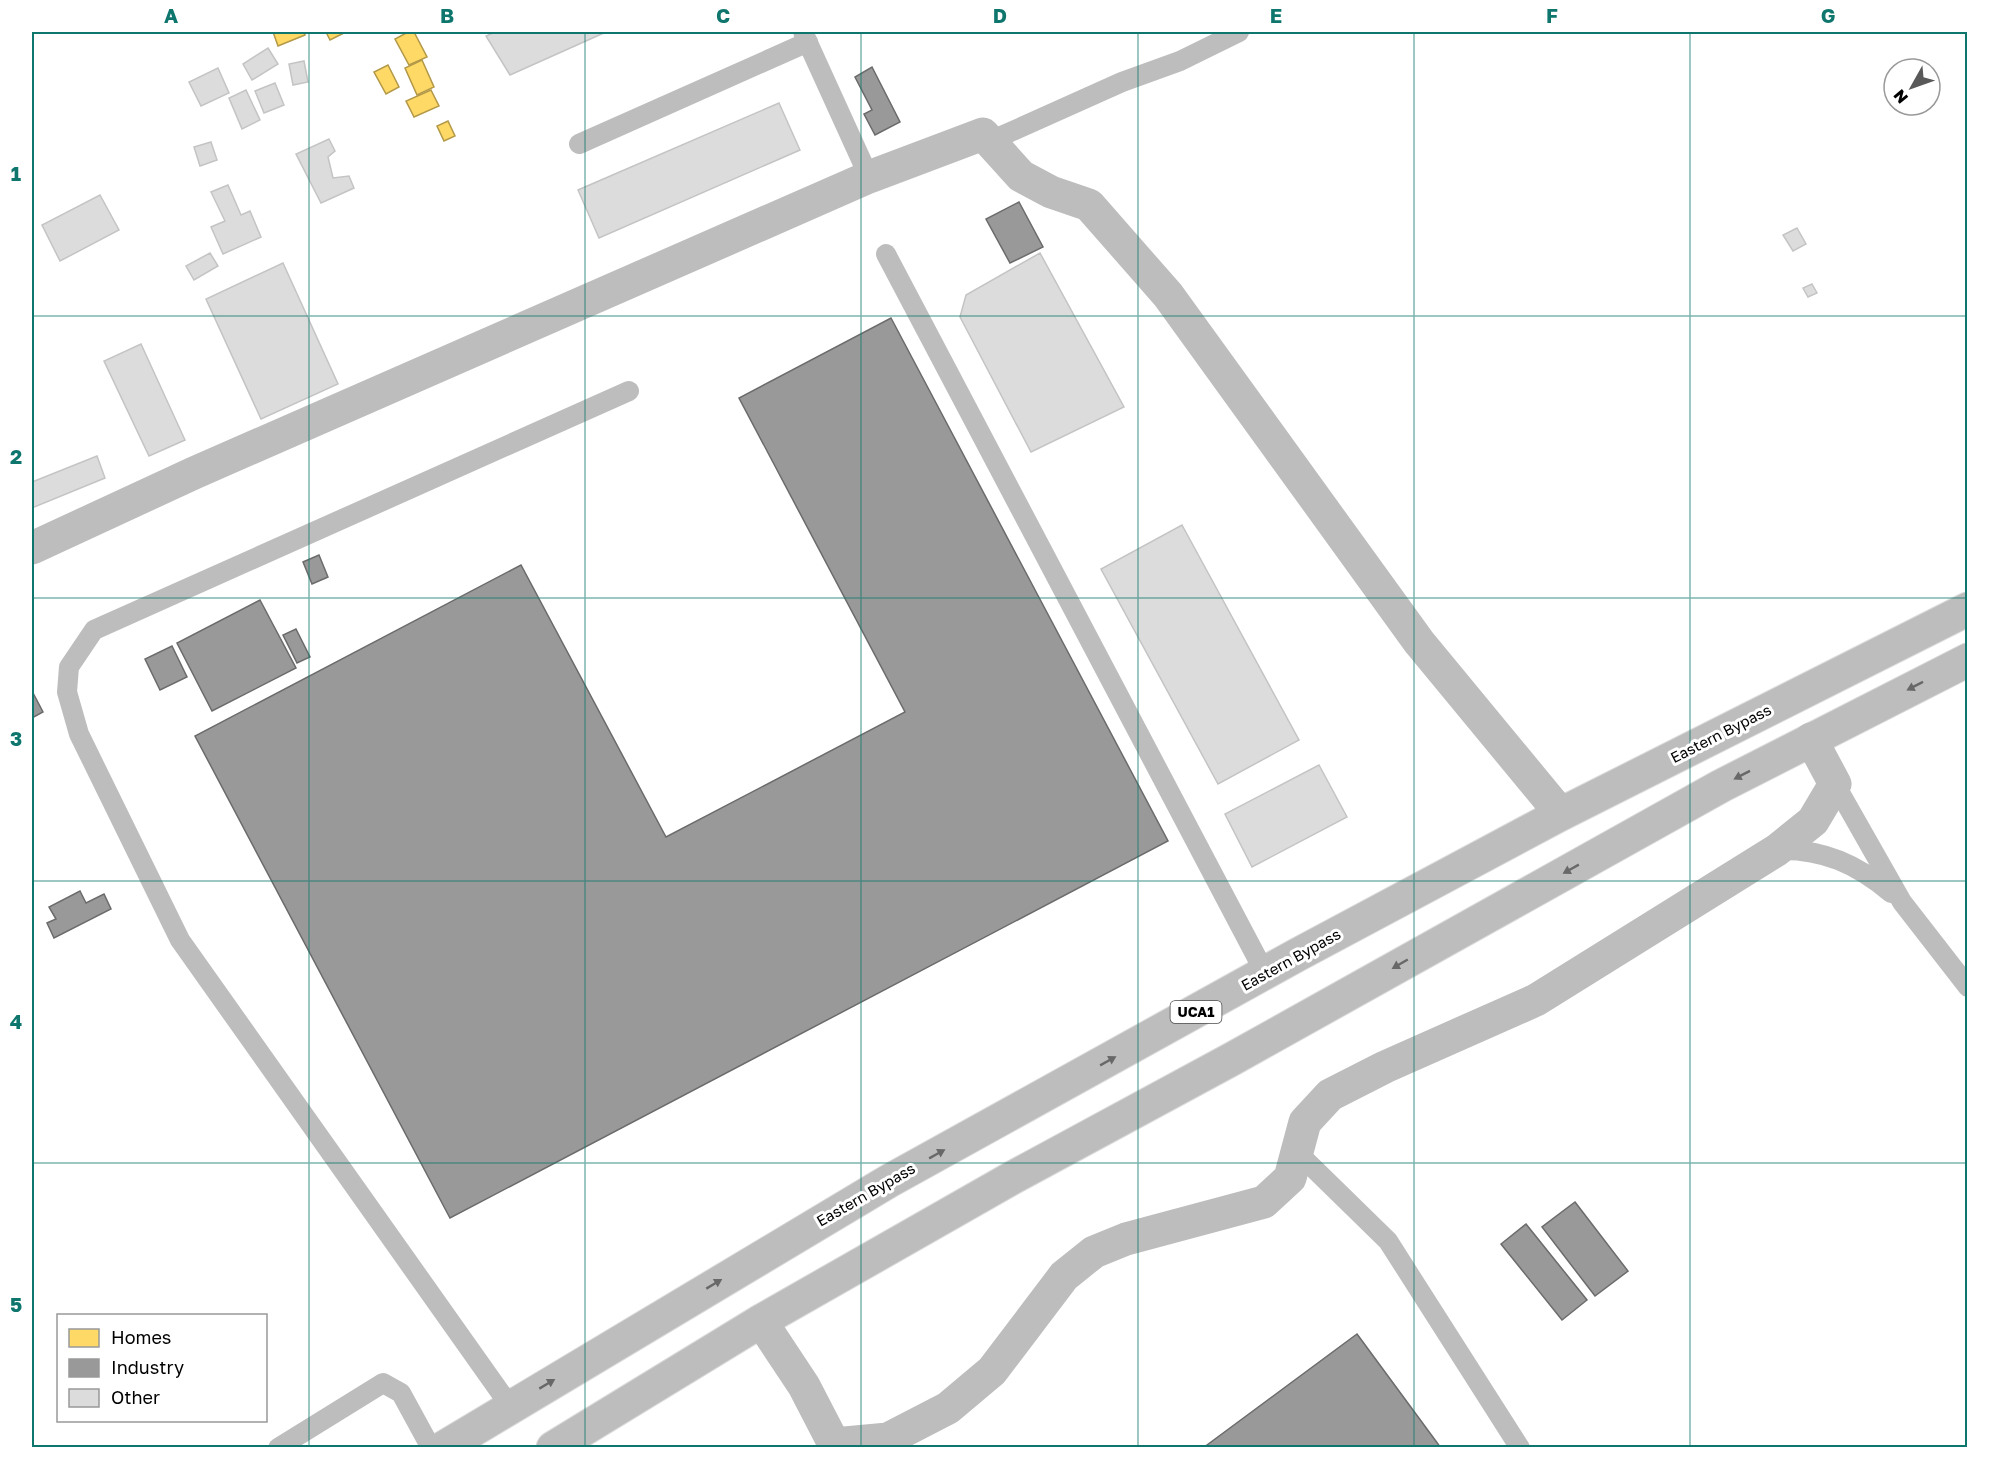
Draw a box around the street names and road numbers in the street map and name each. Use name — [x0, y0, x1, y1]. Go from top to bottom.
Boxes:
street label: Eastern Bypass — [1667, 700, 1774, 766]
street label: Eastern Bypass — [1238, 924, 1343, 994]
road number: UCA1 — [1170, 1001, 1222, 1023]
street label: Eastern Bypass — [813, 1159, 918, 1230]

